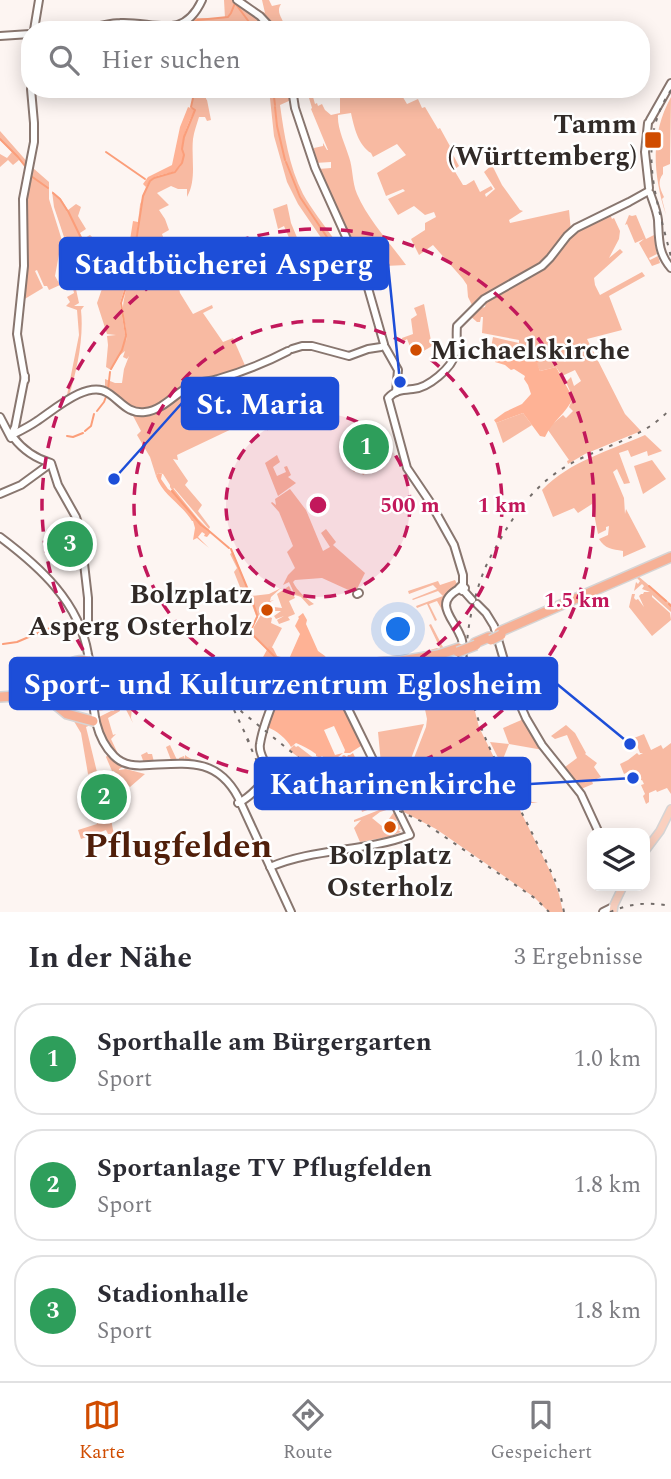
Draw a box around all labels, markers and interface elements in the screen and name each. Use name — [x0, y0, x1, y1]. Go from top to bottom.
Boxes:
search box — [21, 21, 650, 98]
text: Hier suchen — [101, 40, 241, 80]
icon: search — [45, 41, 83, 79]
place label: Tamm (Württemberg) — [448, 103, 637, 178]
marker: Tamm (Württemberg) — [643, 130, 663, 150]
callout: Stadtbücherei Asperg — [60, 238, 388, 289]
text: Stadtbücherei Asperg — [74, 242, 374, 288]
place label: Michaelskirche — [430, 329, 630, 372]
marker: Michaelskirche — [408, 342, 424, 358]
callout: St. Maria — [182, 378, 338, 429]
text: St. Maria — [196, 382, 324, 428]
pin: 1 — [343, 421, 389, 473]
text: 500 m — [380, 490, 440, 522]
text: 1 km — [478, 490, 526, 522]
centre of rings — [306, 493, 330, 517]
pin: 3 — [47, 518, 93, 570]
place label: Bolzplatz Asperg Osterholz — [28, 573, 253, 648]
text: 1.5 km — [544, 585, 610, 617]
marker: Bolzplatz Asperg Osterholz — [259, 602, 275, 618]
your location — [381, 612, 415, 646]
callout: Sport- und Kulturzentrum Eglosheim — [10, 658, 557, 709]
text: Sport- und Kulturzentrum Eglosheim — [24, 662, 542, 708]
callout: Katharinenkirche — [255, 758, 530, 809]
text: Katharinenkirche — [270, 762, 516, 808]
pin: 2 — [81, 771, 127, 823]
marker: Bolzplatz Osterholz — [382, 819, 398, 835]
district label: Pflugfelden — [84, 820, 272, 873]
map controls — [587, 828, 650, 891]
button: layers — [587, 828, 650, 891]
place label: Bolzplatz Osterholz — [327, 834, 453, 909]
text: In der Nähe — [28, 935, 192, 981]
text: 3 Ergebnisse — [514, 940, 643, 975]
text: Sporthalle am Bürgergarten — [97, 1022, 432, 1062]
text: 1 — [47, 1042, 59, 1077]
text: 1.0 km — [574, 1042, 641, 1077]
text: Sport — [97, 1062, 152, 1097]
text: Sportanlage TV Pflugfelden — [97, 1148, 432, 1188]
text: 2 — [47, 1168, 59, 1203]
text: 1.8 km — [574, 1168, 641, 1203]
text: Sport — [97, 1188, 152, 1223]
text: Stadionhalle — [97, 1274, 249, 1314]
text: 3 — [47, 1294, 59, 1329]
text: 1.8 km — [574, 1294, 641, 1329]
text: Sport — [97, 1314, 152, 1349]
tab: Karte — [79, 1396, 125, 1467]
tab: Route — [283, 1396, 332, 1467]
tab: Gespeichert — [490, 1396, 592, 1467]

